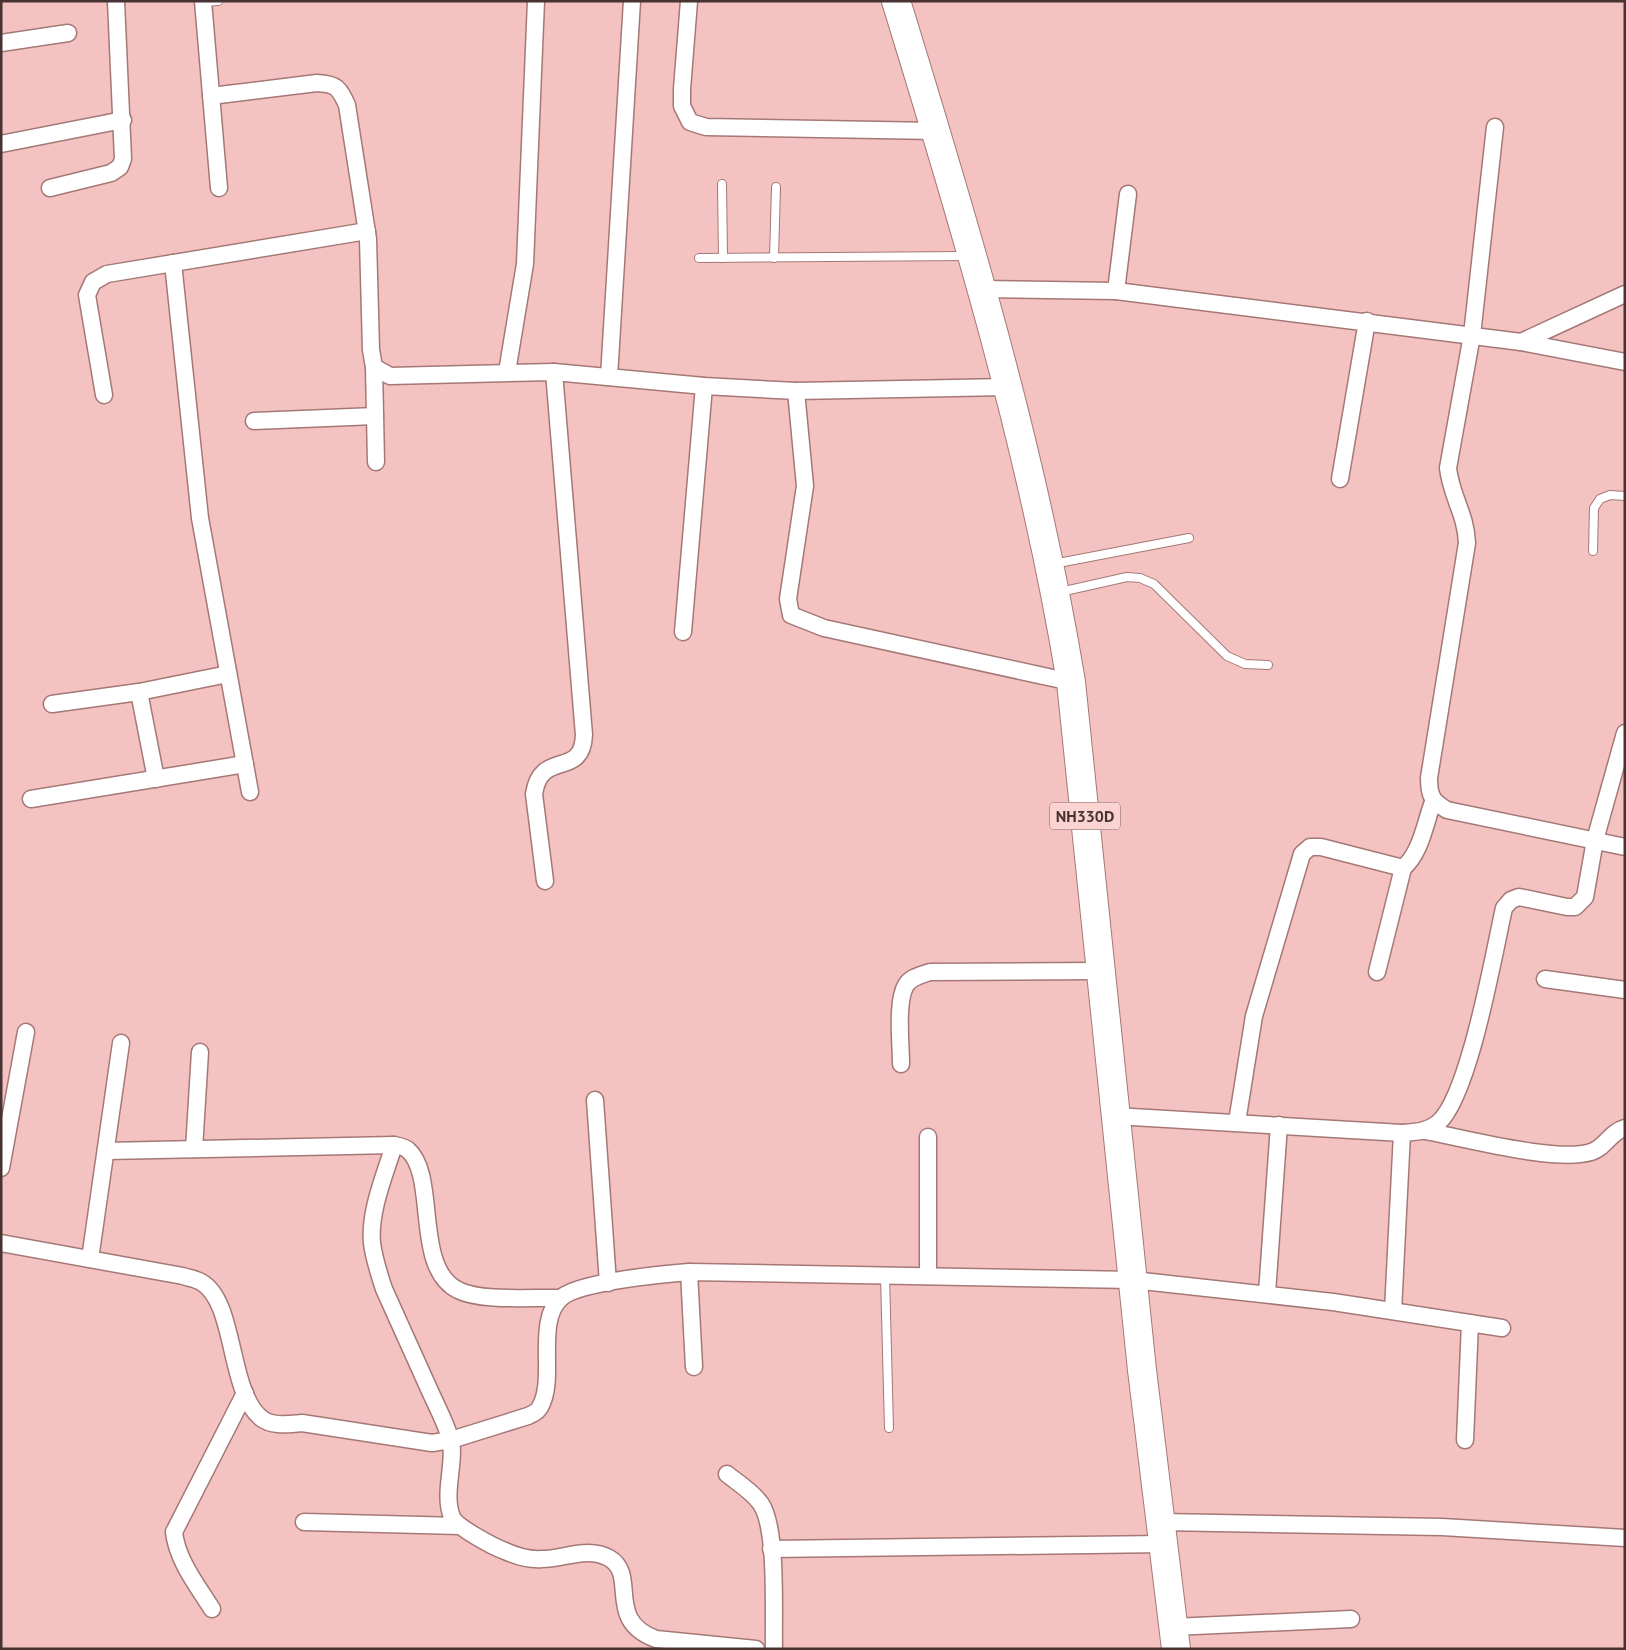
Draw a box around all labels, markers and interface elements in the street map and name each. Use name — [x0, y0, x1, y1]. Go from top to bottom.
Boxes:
road number: NH330D — [1050, 802, 1120, 829]

